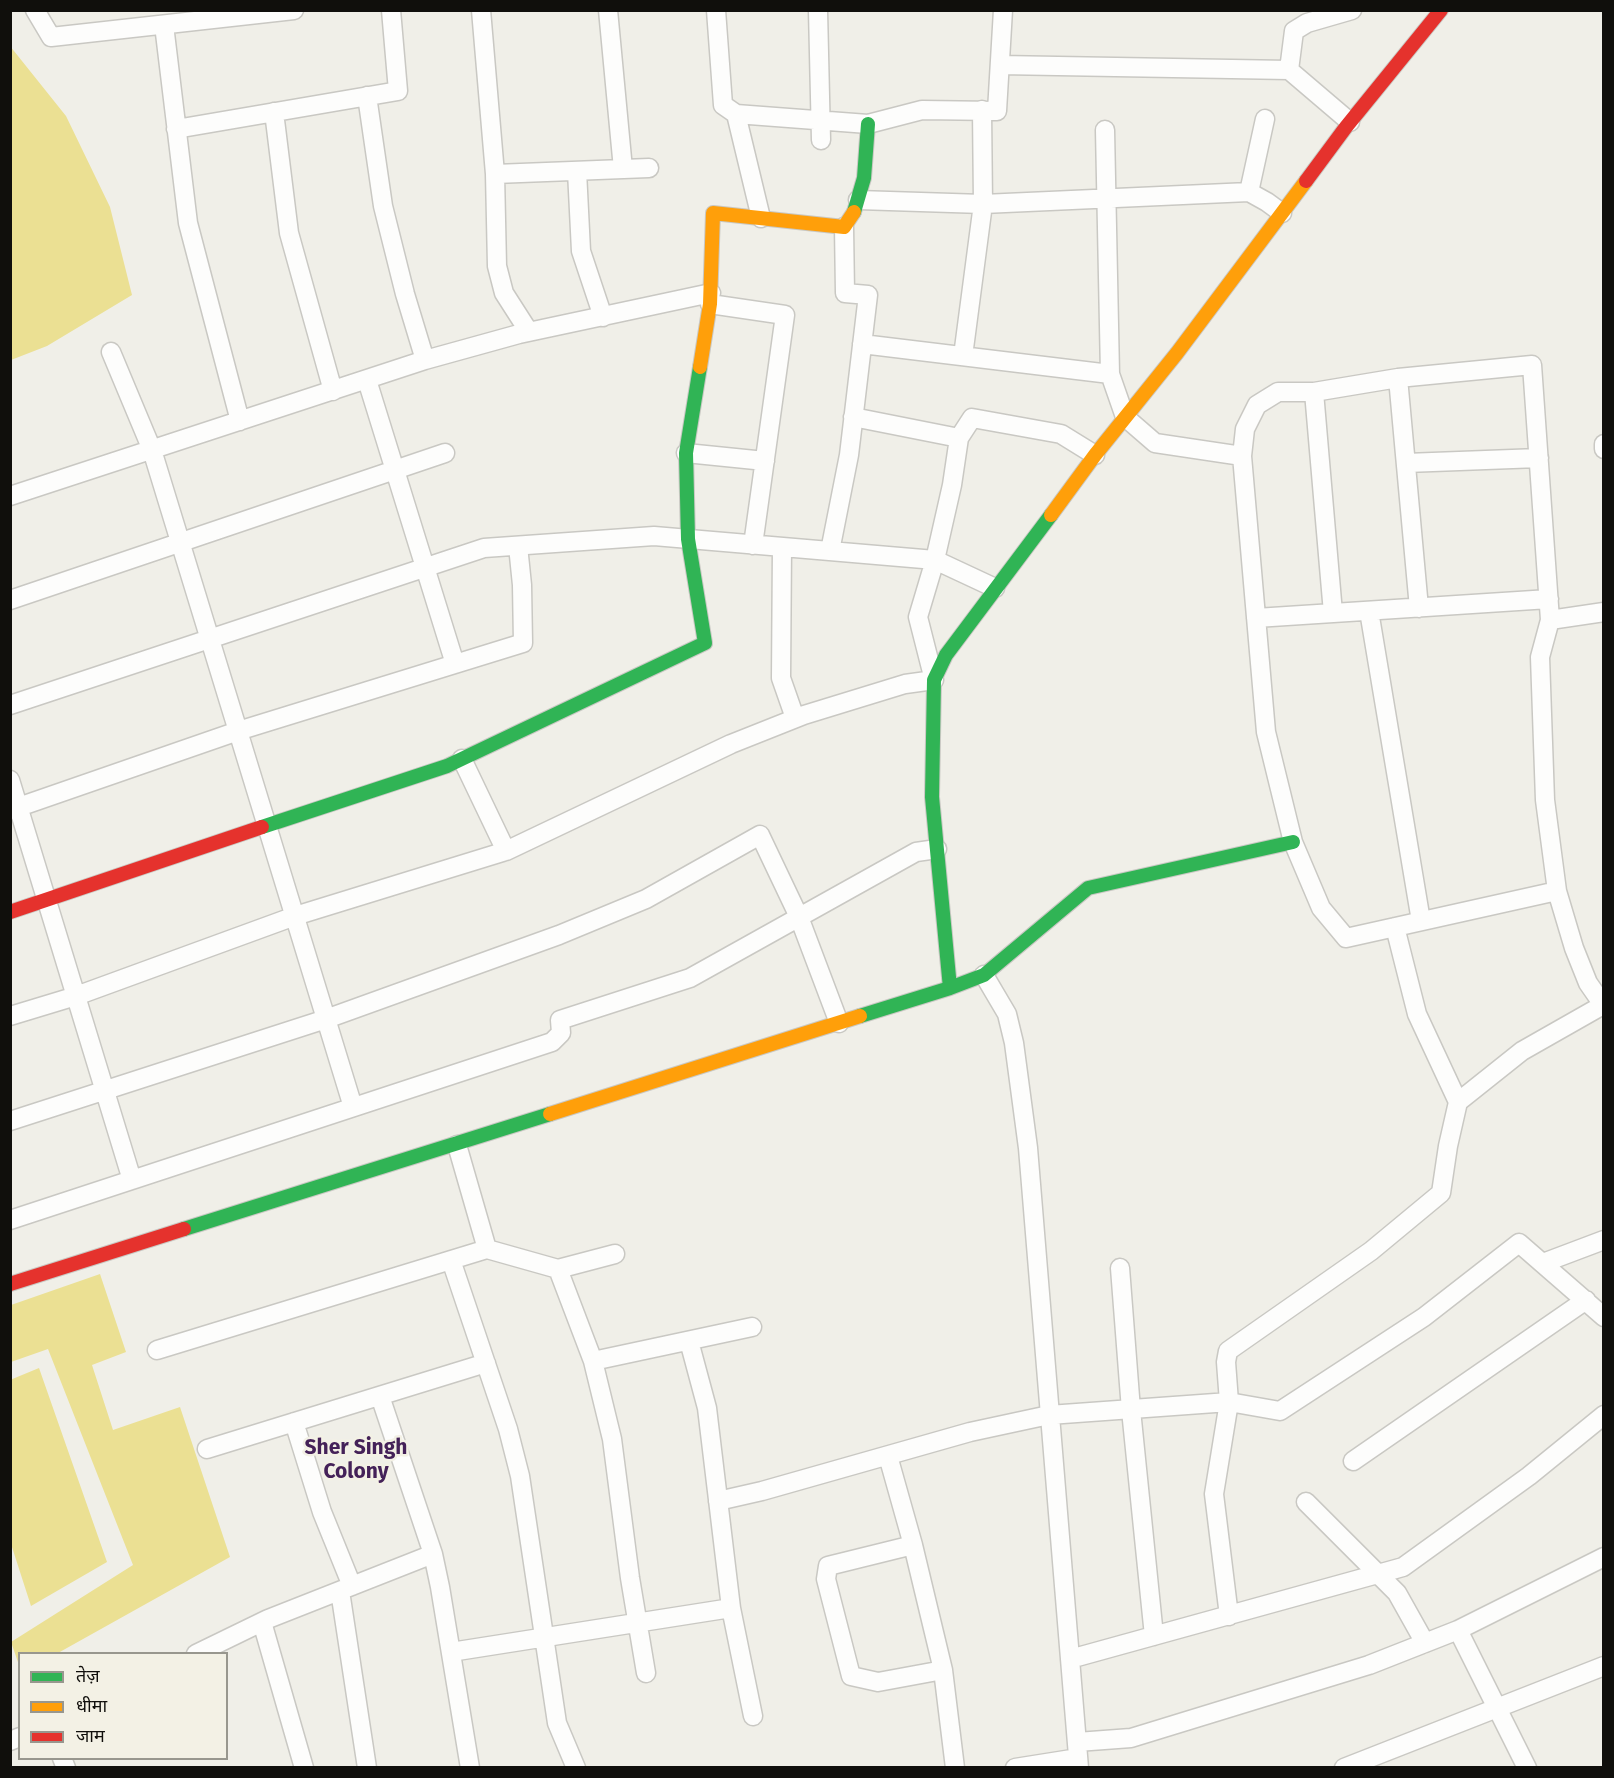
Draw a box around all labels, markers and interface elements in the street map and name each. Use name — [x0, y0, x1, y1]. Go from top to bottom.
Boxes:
district label: Sher Singh Colony — [305, 1435, 407, 1485]
legend — [18, 1652, 228, 1760]
text: तेज़ — [76, 1665, 100, 1687]
text: धीमा — [76, 1695, 107, 1717]
text: जाम — [76, 1725, 105, 1747]

